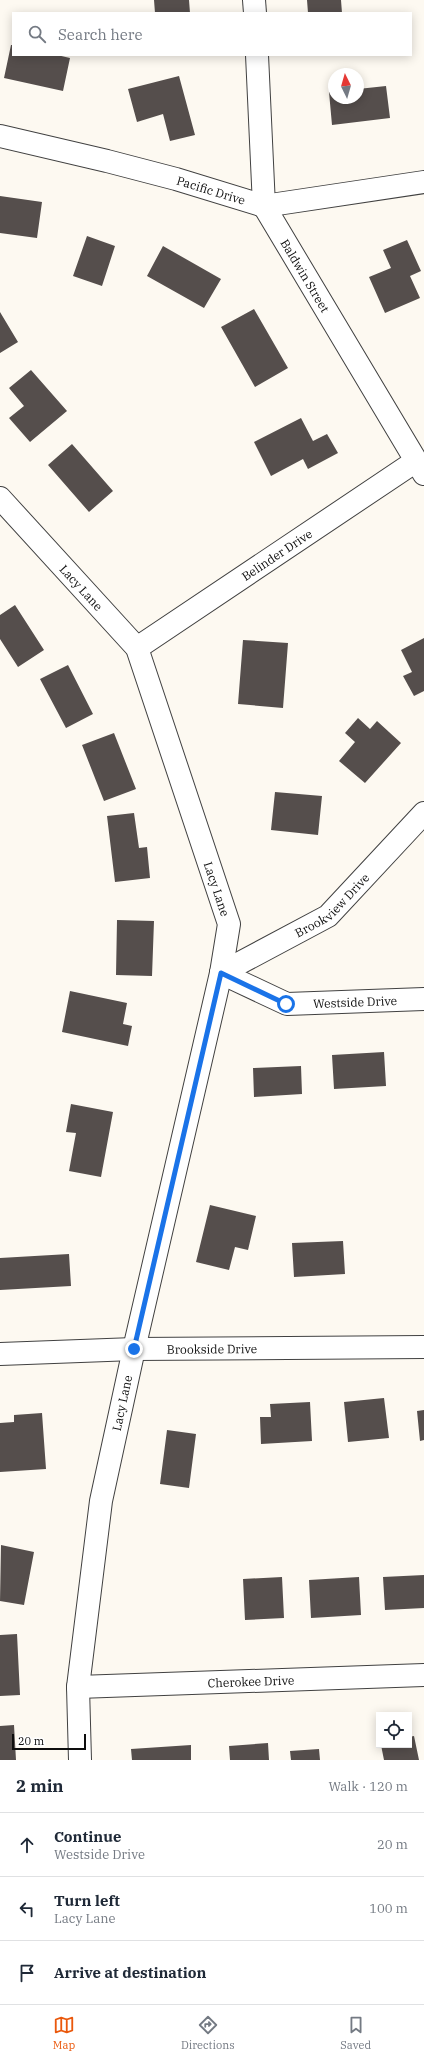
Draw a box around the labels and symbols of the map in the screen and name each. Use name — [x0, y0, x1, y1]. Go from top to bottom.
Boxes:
north arrow — [328, 68, 364, 104]
street label: Pacific Drive — [175, 172, 247, 207]
street label: Baldwin Street — [278, 236, 333, 315]
street label: Belinder Drive — [238, 525, 315, 583]
street label: Lacy Lane — [57, 561, 106, 613]
street label: Lacy Lane — [201, 859, 233, 918]
street label: Brookview Drive — [292, 870, 372, 940]
street label: Westside Drive — [313, 992, 397, 1011]
route start — [277, 995, 295, 1013]
route end — [125, 1340, 143, 1358]
street label: Brookside Drive — [167, 1341, 257, 1356]
street label: Lacy Lane — [109, 1374, 135, 1432]
street label: Cherokee Drive — [207, 1672, 294, 1690]
scale bar — [12, 1732, 86, 1751]

